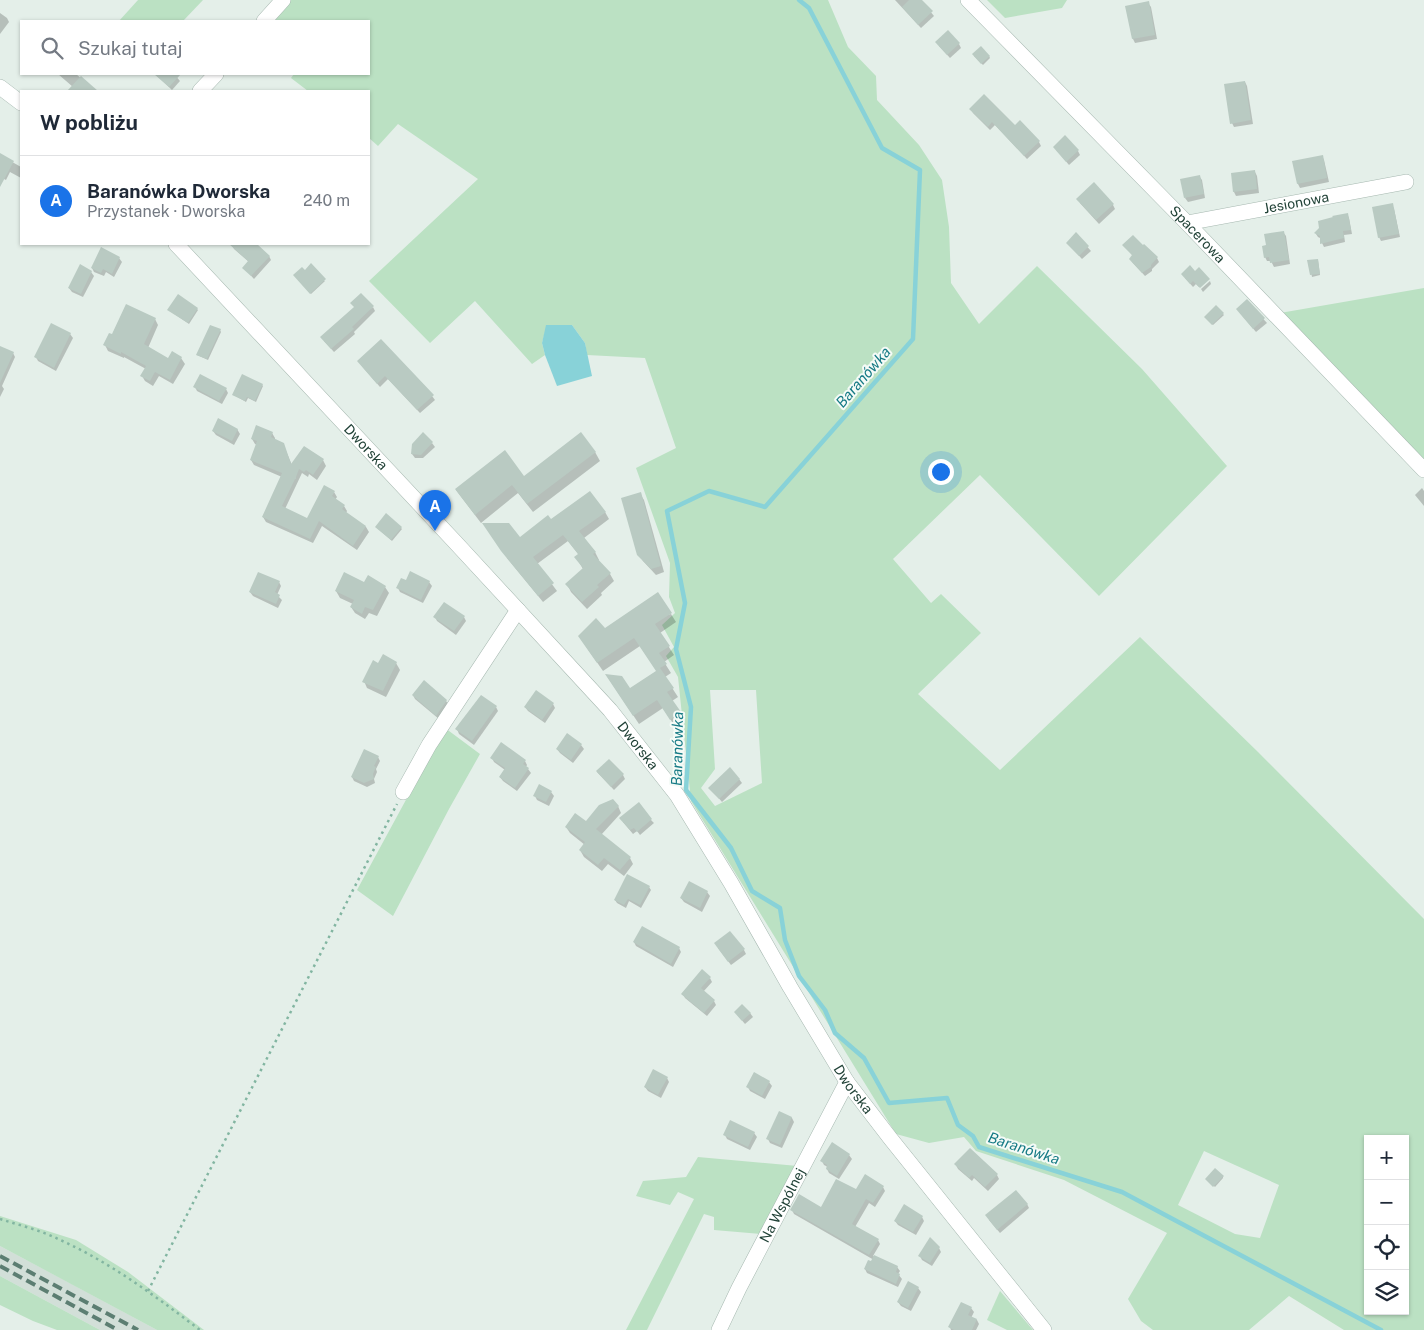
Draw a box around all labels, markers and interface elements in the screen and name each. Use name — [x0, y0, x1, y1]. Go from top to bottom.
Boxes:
search box — [20, 20, 370, 75]
icon: search — [38, 34, 66, 62]
text: Szukaj tutaj — [78, 37, 183, 59]
text: W pobliżu — [40, 110, 138, 135]
text: Baranówka Dworska — [87, 180, 270, 202]
street label: Jesionowa — [1262, 189, 1330, 217]
text: A — [50, 191, 62, 210]
text: 240 m — [303, 191, 350, 210]
text: Przystanek · Dworska — [87, 202, 245, 221]
street label: Spacerowa — [1167, 203, 1229, 266]
water label: Baranówka — [832, 343, 894, 411]
street label: Dworska — [341, 421, 391, 473]
your location — [928, 459, 954, 485]
pin: A — [419, 490, 451, 531]
water label: Baranówka — [668, 712, 686, 786]
street label: Dworska — [614, 718, 662, 773]
street label: Dworska — [830, 1062, 876, 1117]
water label: Baranówka — [986, 1128, 1062, 1168]
map controls — [1364, 1135, 1409, 1315]
button: + — [1364, 1135, 1409, 1180]
street label: Na Wspólnej — [756, 1165, 808, 1245]
button: − — [1364, 1180, 1409, 1225]
button: locate — [1364, 1225, 1409, 1270]
button: layers — [1364, 1270, 1409, 1315]

